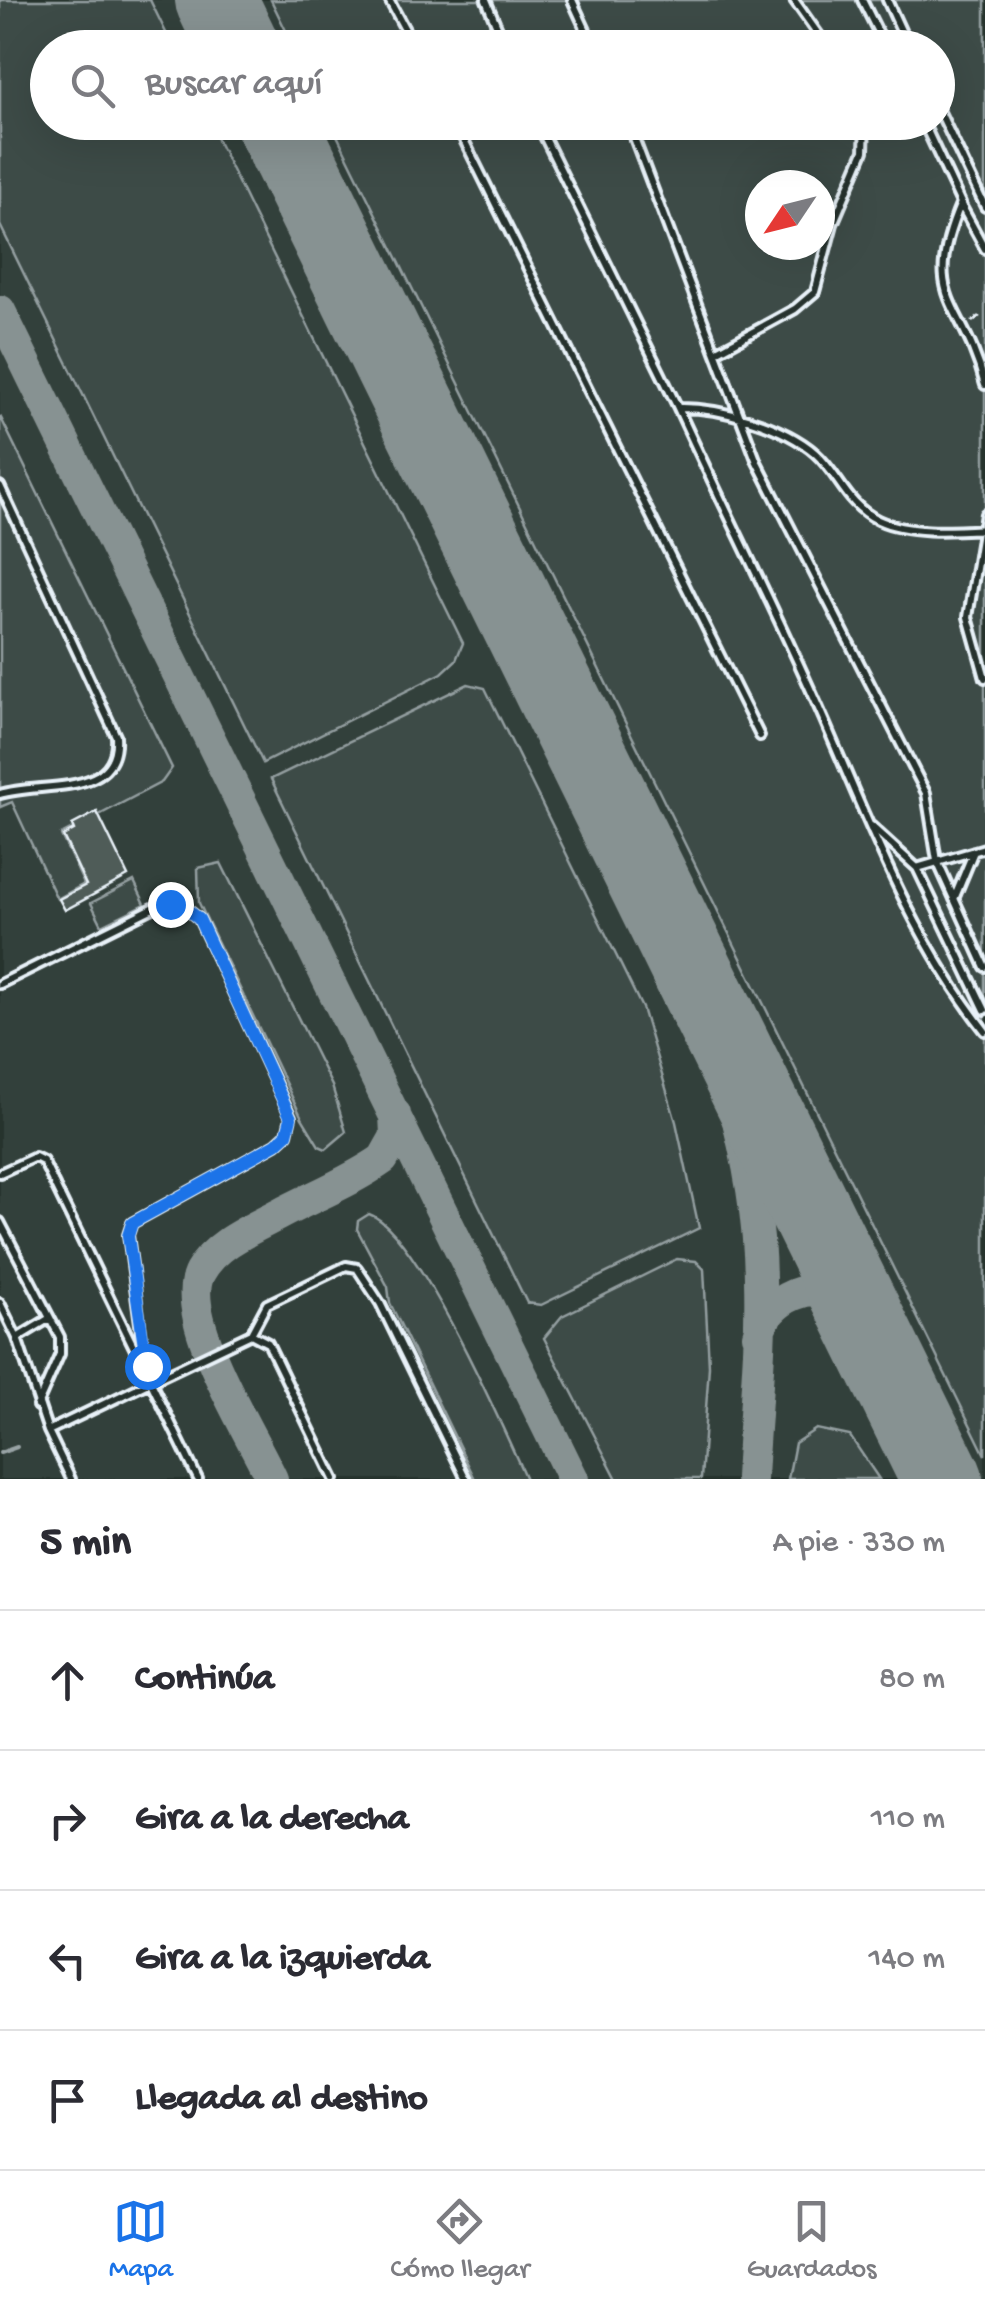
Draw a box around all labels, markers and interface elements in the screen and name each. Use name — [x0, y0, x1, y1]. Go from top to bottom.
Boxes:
search box — [30, 30, 955, 140]
icon: search — [65, 58, 120, 113]
text: Buscar aquí — [145, 63, 323, 107]
north arrow — [745, 170, 835, 260]
route end — [148, 882, 194, 928]
route start — [125, 1344, 171, 1390]
text: 5 min — [40, 1520, 131, 1569]
text: A pie · 330 m — [772, 1525, 945, 1563]
icon: ahead — [40, 1653, 95, 1708]
text: Continúa — [135, 1658, 274, 1702]
text: 80 m — [879, 1661, 945, 1699]
icon: right — [40, 1793, 95, 1848]
text: Gira a la derecha — [135, 1798, 409, 1842]
text: 110 m — [871, 1801, 945, 1839]
icon: left — [40, 1933, 95, 1988]
text: Gira a la izquierda — [135, 1938, 430, 1982]
text: 140 m — [868, 1941, 945, 1979]
icon: arrive — [40, 2073, 95, 2128]
text: Llegada al destino — [135, 2078, 428, 2122]
tab: Mapa — [109, 2194, 173, 2287]
tab: Cómo llegar — [390, 2194, 529, 2287]
tab: Guardados — [747, 2194, 876, 2287]

